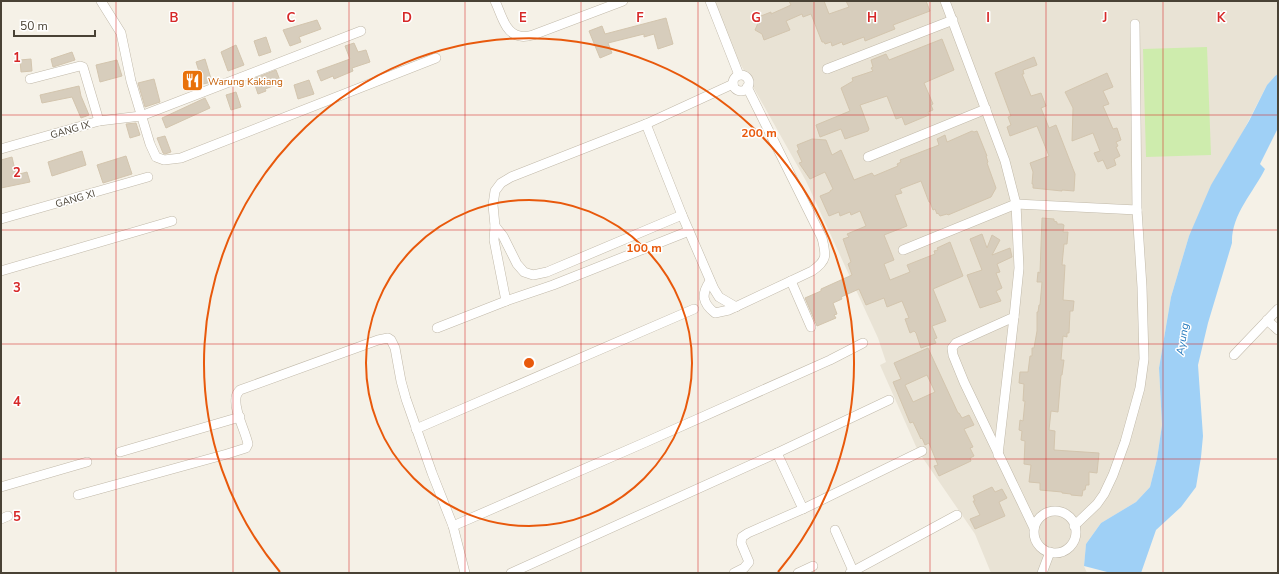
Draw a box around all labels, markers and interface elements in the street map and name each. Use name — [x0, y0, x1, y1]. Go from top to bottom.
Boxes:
text: B — [170, 9, 179, 27]
text: C — [287, 9, 296, 27]
text: D — [402, 9, 412, 27]
text: E — [519, 9, 527, 27]
text: F — [636, 9, 644, 27]
text: G — [751, 9, 761, 27]
text: H — [867, 9, 877, 27]
text: I — [986, 9, 990, 27]
text: J — [1102, 9, 1107, 27]
text: K — [1217, 9, 1226, 27]
scale bar — [14, 12, 95, 38]
text: 50 m — [20, 18, 48, 34]
text: 1 — [13, 49, 21, 67]
restaurant icon: Warung Kakiang — [179, 68, 205, 94]
place label: Warung Kakiang — [208, 75, 283, 89]
street label: GANG IX — [49, 117, 92, 142]
text: 200 m — [741, 125, 777, 141]
text: 2 — [13, 164, 21, 182]
street label: GANG XI — [54, 187, 97, 211]
text: 100 m — [626, 240, 662, 256]
text: 3 — [13, 279, 21, 297]
water label: Ayung — [1172, 321, 1193, 357]
centre of rings — [522, 356, 536, 370]
text: 4 — [13, 393, 21, 411]
text: 5 — [13, 508, 21, 526]

